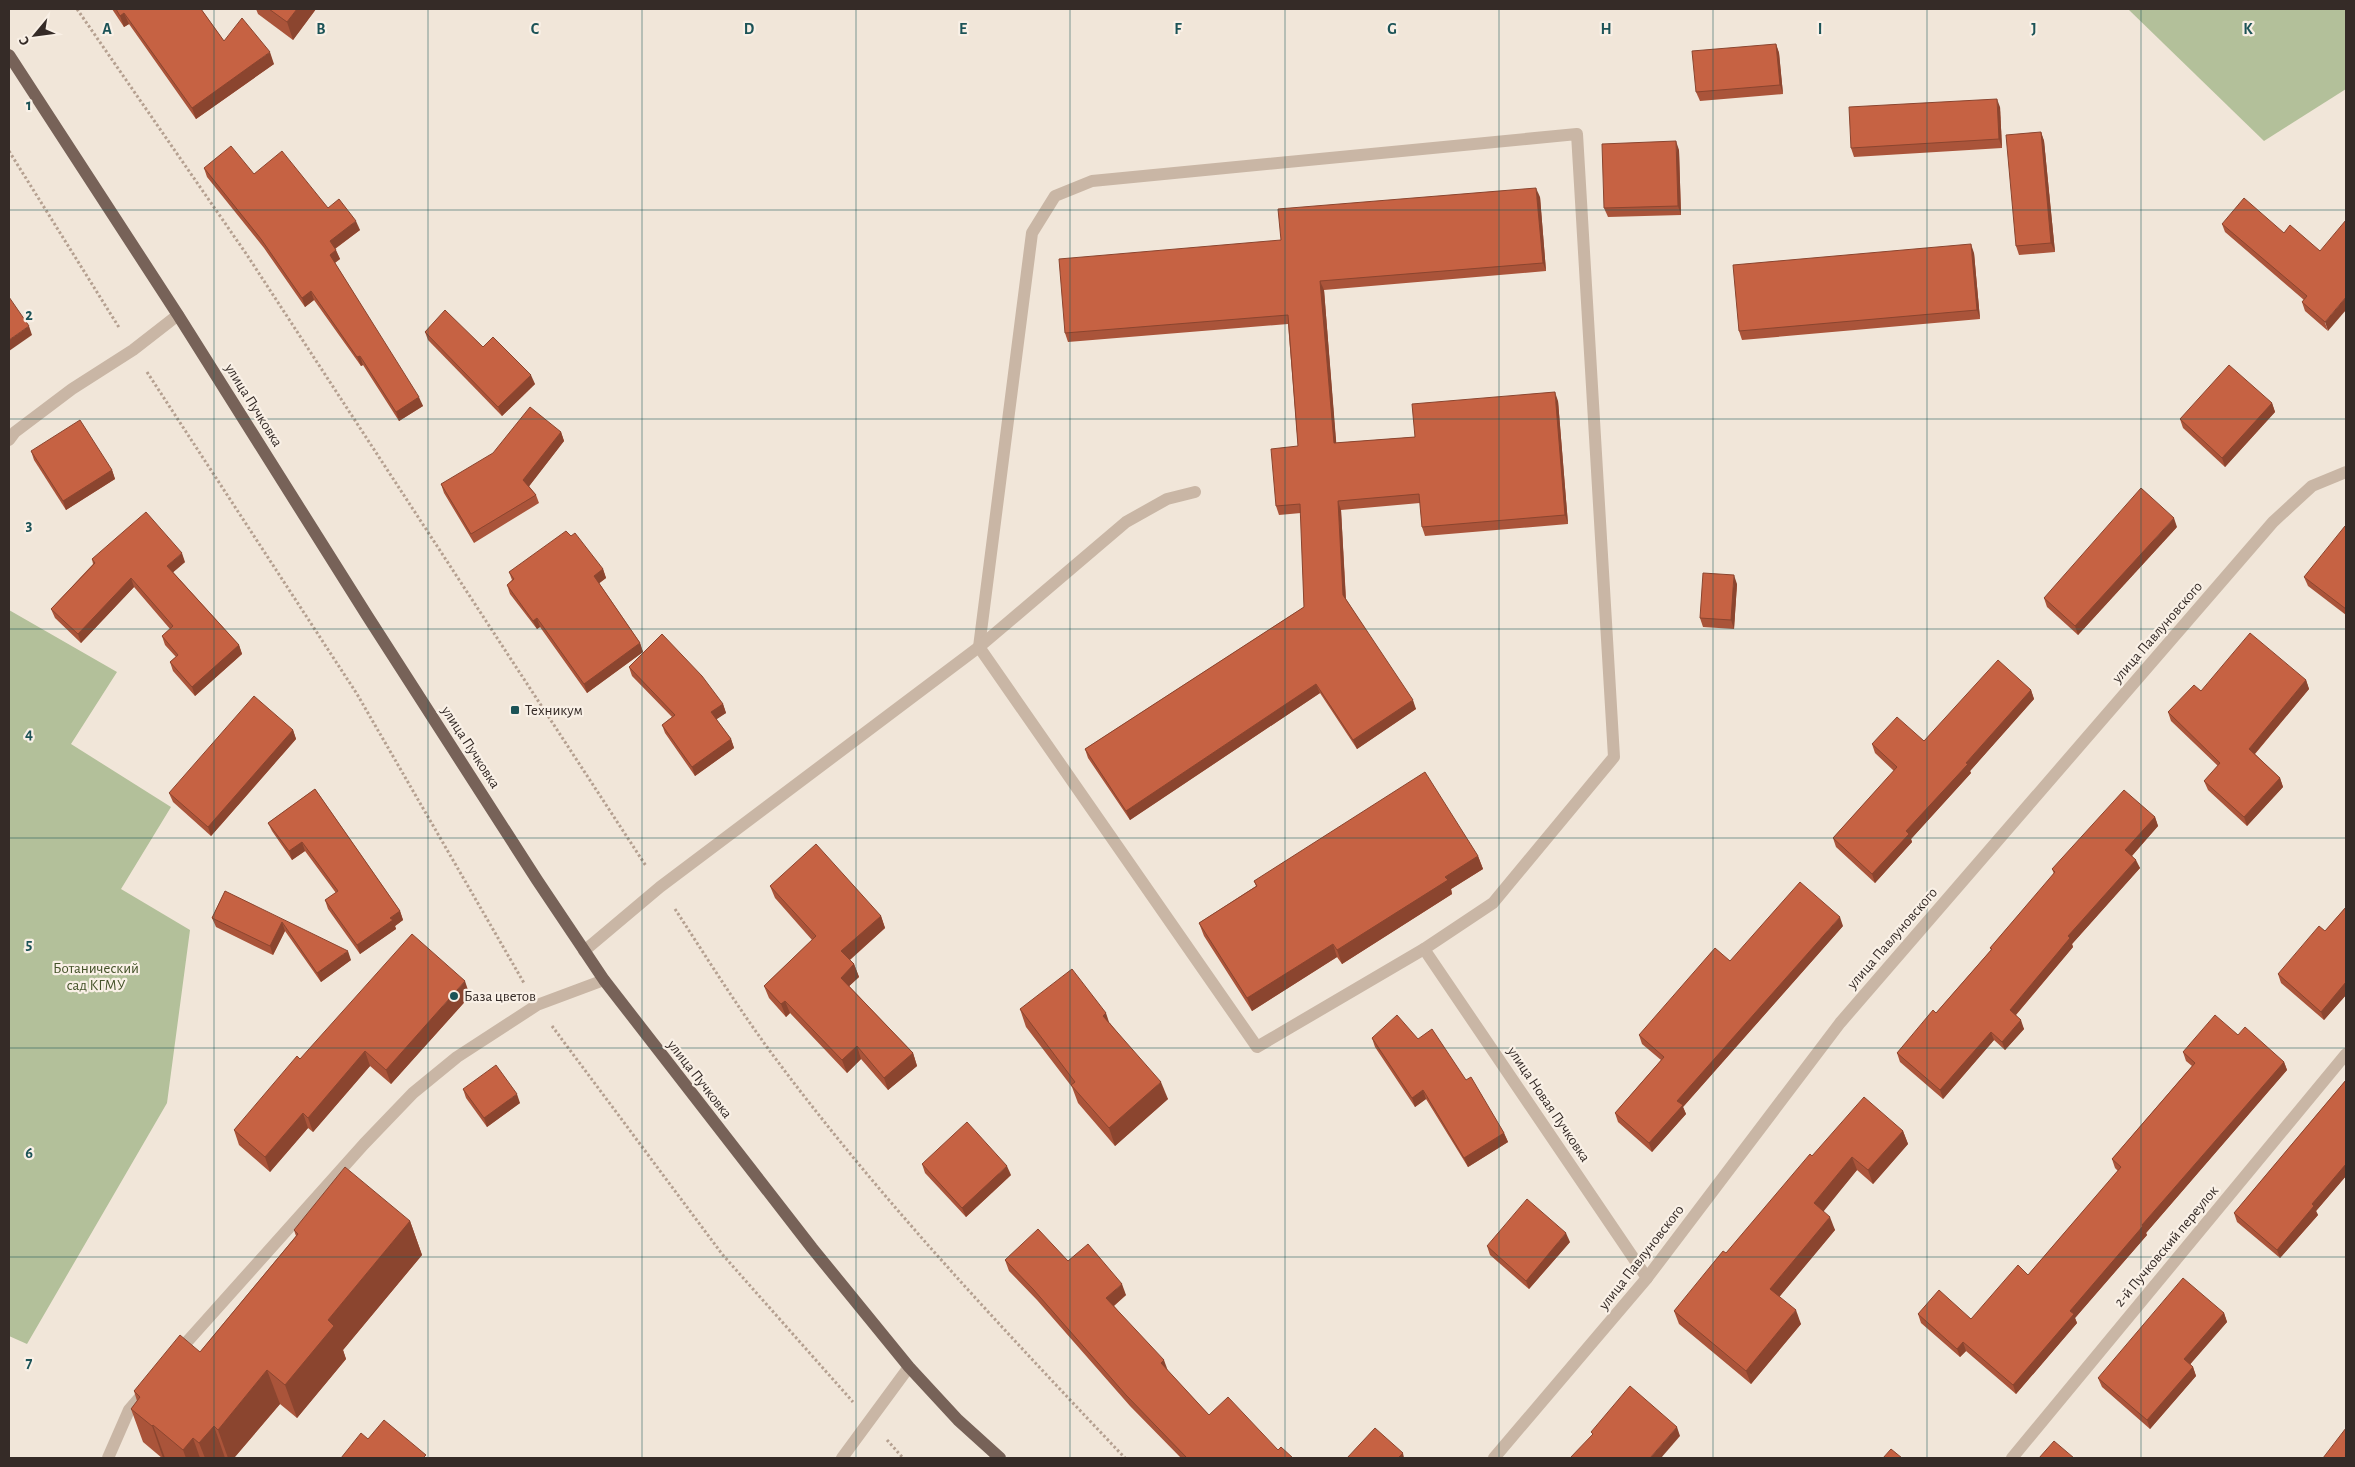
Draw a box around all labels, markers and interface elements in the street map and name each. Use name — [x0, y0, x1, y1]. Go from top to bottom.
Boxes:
north arrow — [10, 10, 60, 60]
text: A — [102, 21, 112, 37]
text: B — [316, 21, 326, 37]
text: C — [531, 21, 540, 37]
text: D — [744, 21, 755, 37]
text: E — [959, 21, 967, 37]
text: F — [1174, 21, 1182, 37]
text: G — [1387, 21, 1397, 37]
text: H — [1600, 21, 1612, 37]
text: I — [1818, 21, 1822, 37]
text: J — [2031, 21, 2037, 37]
text: K — [2243, 21, 2253, 37]
text: С — [16, 34, 33, 48]
text: 1 — [26, 97, 32, 113]
text: 2 — [25, 307, 33, 323]
street label: улица Пучковка — [222, 360, 285, 450]
text: 3 — [26, 517, 33, 533]
street label: улица Павлуновского — [2109, 579, 2205, 686]
street label: улица Пучковка — [438, 703, 503, 791]
place label: Техникум — [525, 703, 583, 718]
marker: Техникум — [509, 704, 521, 716]
text: 4 — [25, 726, 33, 742]
street label: улица Павлуновского — [1844, 885, 1940, 992]
text: 5 — [26, 936, 33, 952]
park label: Ботанический сад КГМУ — [53, 961, 139, 993]
place label: База цветов — [464, 989, 536, 1004]
marker: База цветов — [448, 990, 460, 1002]
street label: улица Пучковка — [664, 1037, 735, 1121]
street label: улица Новая Пучковка — [1504, 1043, 1593, 1165]
text: 6 — [25, 1145, 33, 1161]
street label: 2-й Пучковский переулок — [2112, 1183, 2221, 1310]
street label: улица Павлуновского — [1595, 1202, 1687, 1313]
text: 7 — [26, 1355, 33, 1371]

